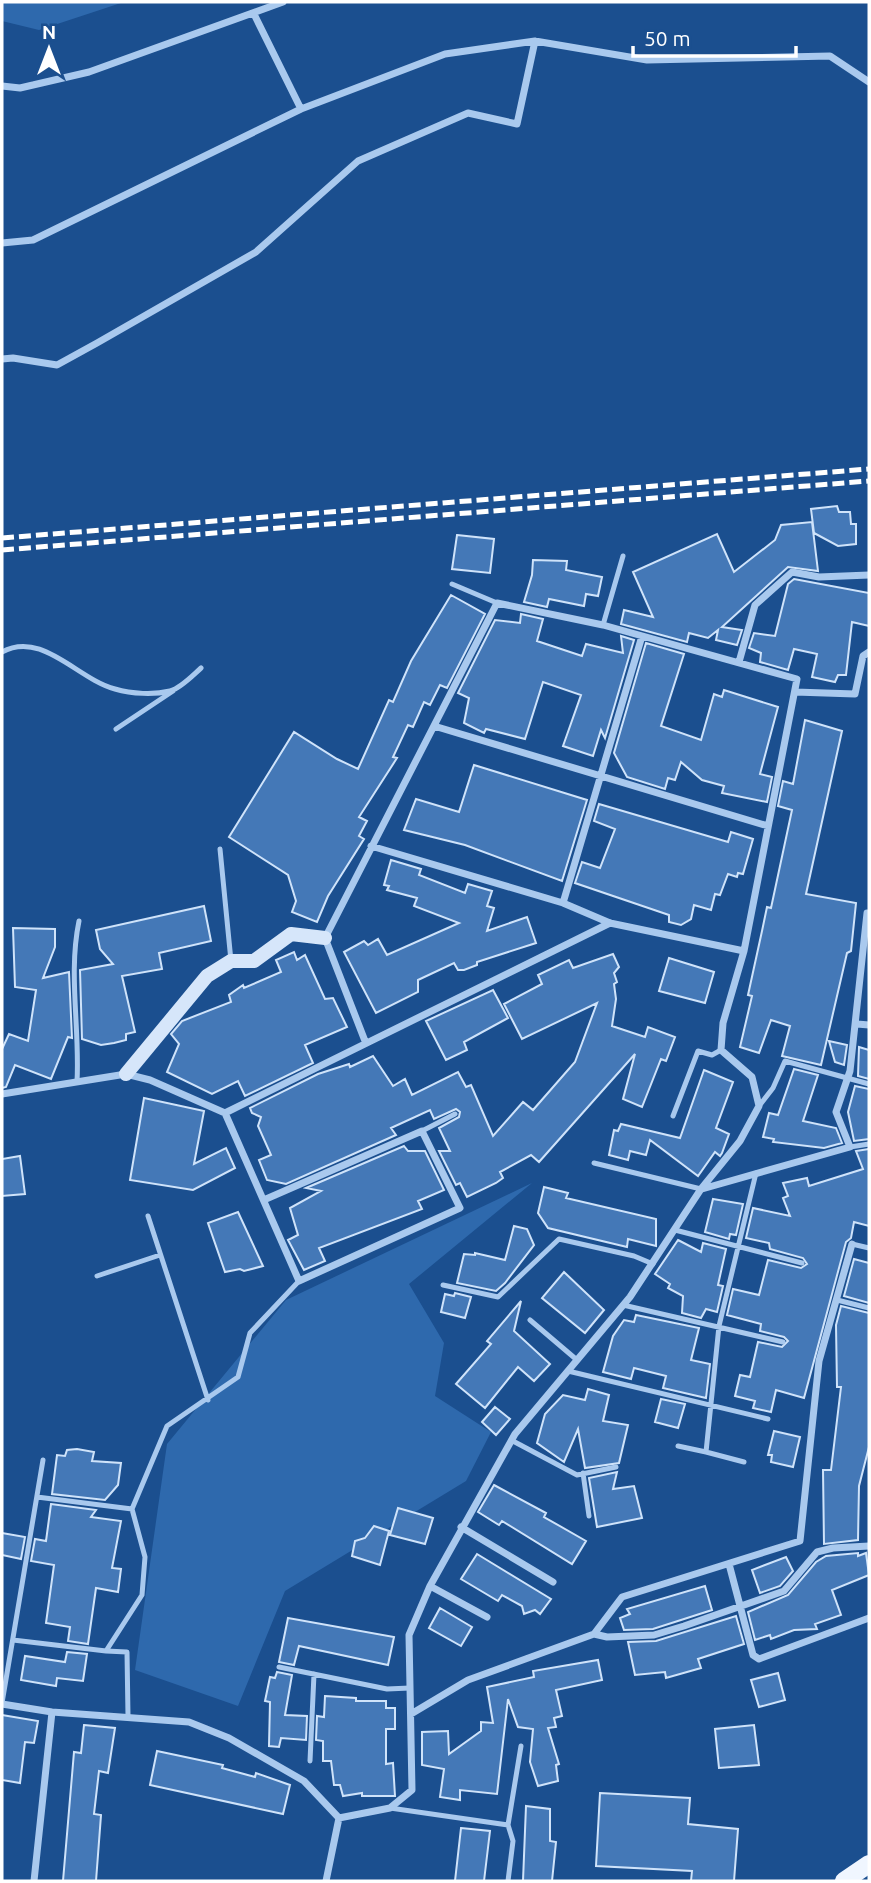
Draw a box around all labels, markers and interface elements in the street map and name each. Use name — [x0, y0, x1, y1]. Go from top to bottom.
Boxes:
north arrow — [14, 14, 84, 84]
scale bar — [633, 14, 796, 58]
text: N — [42, 21, 56, 43]
text: 50 m — [644, 26, 691, 50]

